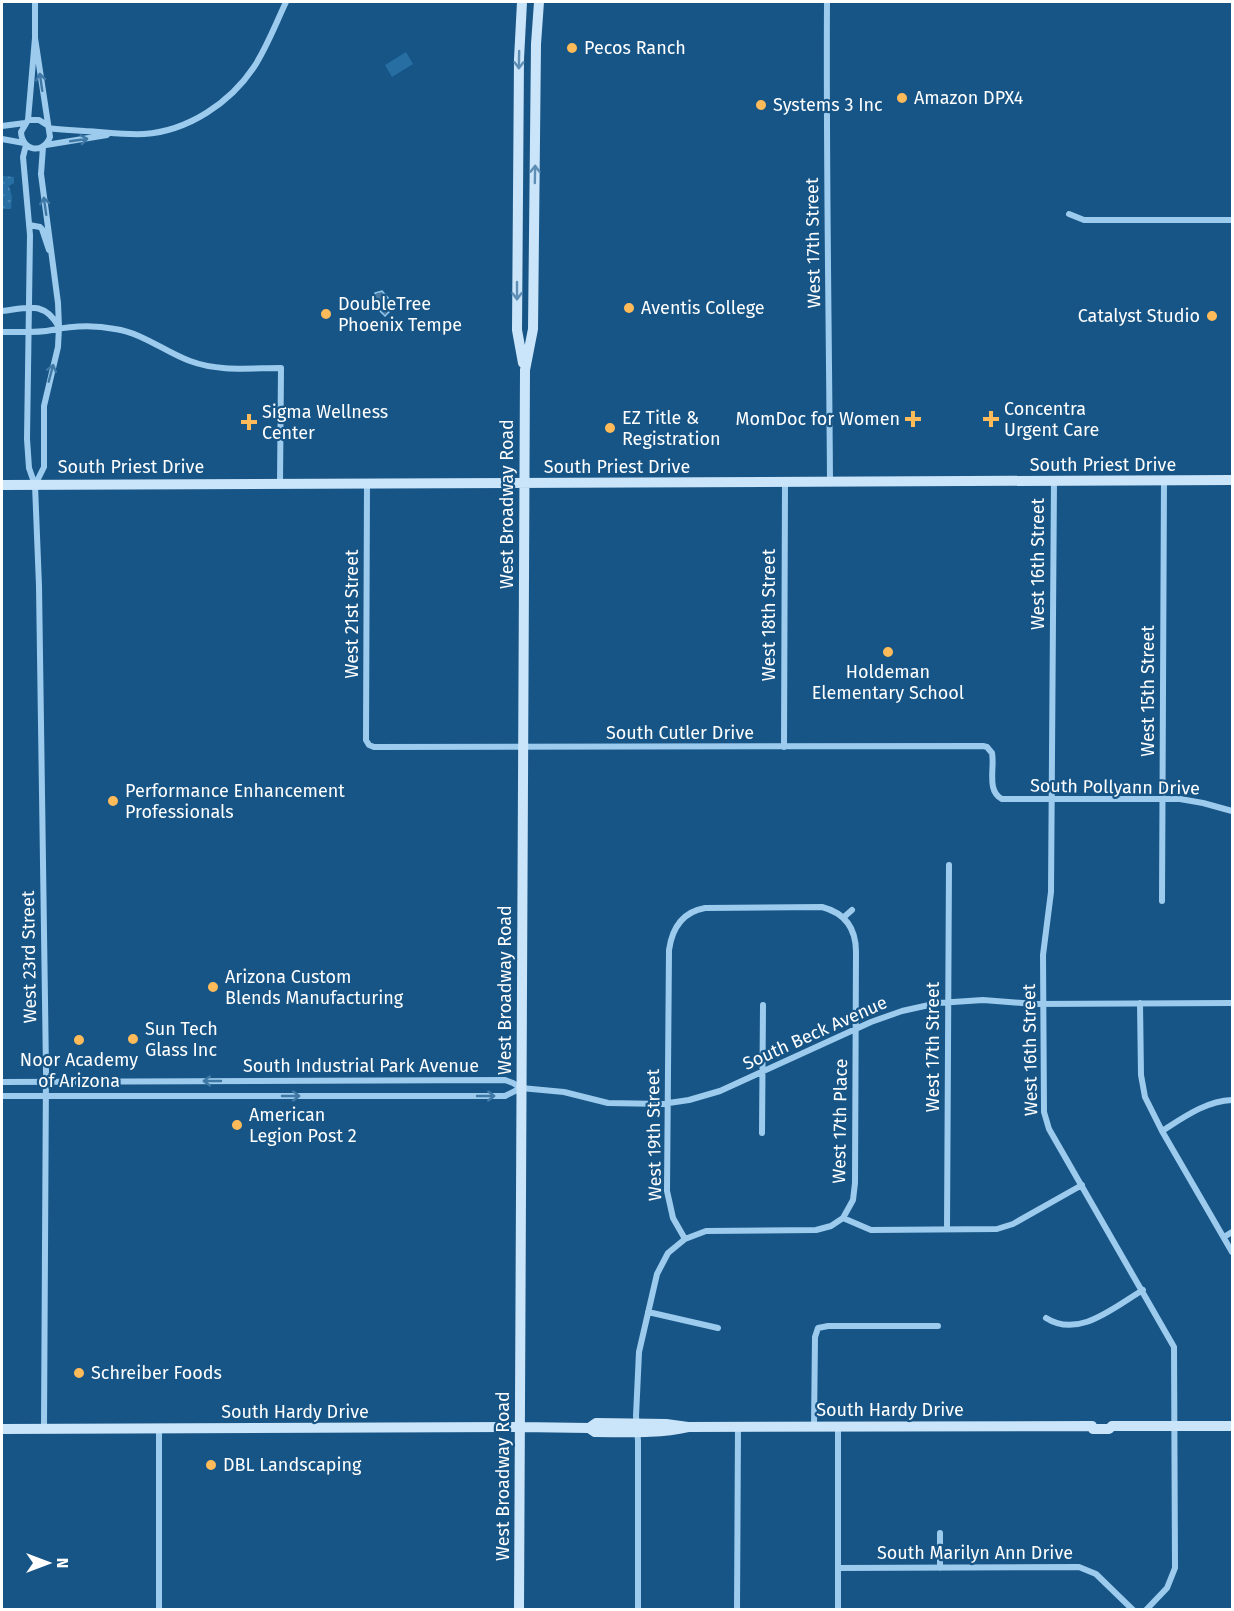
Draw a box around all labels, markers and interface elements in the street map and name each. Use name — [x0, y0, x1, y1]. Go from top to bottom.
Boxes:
place label: Pecos Ranch — [584, 37, 686, 59]
marker: Pecos Ranch — [565, 41, 579, 55]
one-way arrow — [513, 49, 525, 69]
one-way arrow — [36, 72, 47, 92]
place label: Amazon DPX4 — [914, 87, 1024, 109]
marker: Amazon DPX4 — [895, 91, 909, 105]
place label: Systems 3 Inc — [773, 94, 883, 116]
marker: Systems 3 Inc — [754, 98, 768, 112]
one-way arrow — [68, 135, 88, 146]
one-way arrow — [529, 165, 541, 185]
street label: West 17th Street — [801, 177, 825, 308]
one-way arrow — [40, 197, 51, 217]
one-way arrow — [511, 281, 523, 301]
place label: DoubleTree Phoenix Tempe — [338, 293, 462, 336]
place label: Aventis College — [641, 297, 765, 319]
marker: Aventis College — [622, 301, 636, 315]
place label: Catalyst Studio — [1078, 305, 1200, 327]
marker: DoubleTree Phoenix Tempe — [319, 307, 333, 321]
marker: Catalyst Studio — [1205, 309, 1219, 323]
one-way arrow — [46, 364, 57, 383]
place label: Concentra Urgent Care — [1004, 398, 1099, 441]
place label: Sigma Wellness Center — [262, 401, 388, 444]
place label: EZ Title & Registration — [622, 407, 721, 450]
place label: MomDoc for Women — [736, 408, 900, 430]
marker: MomDoc for Women — [904, 410, 922, 428]
marker: Concentra Urgent Care — [982, 410, 1000, 428]
marker: Sigma Wellness Center — [240, 413, 258, 431]
street label: West Broadway Road — [496, 419, 518, 589]
marker: EZ Title & Registration — [603, 421, 617, 435]
street label: South Priest Drive — [1030, 454, 1176, 476]
street label: South Priest Drive — [58, 456, 204, 478]
street label: South Priest Drive — [544, 456, 690, 478]
street label: West 16th Street — [1027, 497, 1049, 630]
street label: West 18th Street — [758, 548, 780, 681]
street label: West 21st Street — [341, 549, 363, 678]
street label: West 15th Street — [1137, 625, 1159, 757]
marker: Holdeman Elementary School — [881, 645, 895, 659]
place label: Holdeman Elementary School — [812, 661, 964, 704]
street label: South Cutler Drive — [606, 722, 754, 744]
street label: South Pollyann Drive — [1030, 775, 1200, 799]
place label: Performance Enhancement Professionals — [125, 780, 345, 823]
marker: Performance Enhancement Professionals — [106, 794, 120, 808]
street label: West 23rd Street — [17, 890, 41, 1024]
street label: West Broadway Road — [494, 905, 516, 1075]
place label: Arizona Custom Blends Manufacturing — [225, 966, 404, 1009]
marker: Arizona Custom Blends Manufacturing — [206, 980, 220, 994]
street label: West 17th Street — [922, 981, 944, 1112]
street label: West 16th Street — [1018, 983, 1042, 1116]
street label: South Beck Avenue — [739, 991, 891, 1075]
place label: Sun Tech Glass Inc — [145, 1018, 218, 1061]
marker: Sun Tech Glass Inc — [126, 1032, 140, 1046]
marker: Noor Academy of Arizona — [72, 1033, 86, 1047]
place label: Noor Academy of Arizona — [20, 1049, 138, 1092]
street label: South Industrial Park Avenue — [243, 1055, 479, 1077]
street label: West 17th Place — [828, 1058, 852, 1184]
street label: West 19th Street — [642, 1068, 666, 1201]
one-way arrow — [203, 1075, 223, 1087]
one-way arrow — [280, 1090, 300, 1102]
one-way arrow — [475, 1090, 495, 1102]
place label: American Legion Post 2 — [249, 1104, 357, 1147]
marker: American Legion Post 2 — [230, 1118, 244, 1132]
place label: Schreiber Foods — [91, 1362, 222, 1384]
marker: Schreiber Foods — [72, 1366, 86, 1380]
street label: West Broadway Road — [492, 1391, 514, 1561]
street label: South Hardy Drive — [816, 1399, 964, 1421]
street label: South Hardy Drive — [221, 1401, 369, 1423]
place label: DBL Landscaping — [223, 1454, 362, 1476]
marker: DBL Landscaping — [204, 1458, 218, 1472]
north arrow — [18, 1533, 78, 1593]
street label: South Marilyn Ann Drive — [877, 1542, 1073, 1564]
text: N — [53, 1558, 72, 1568]

